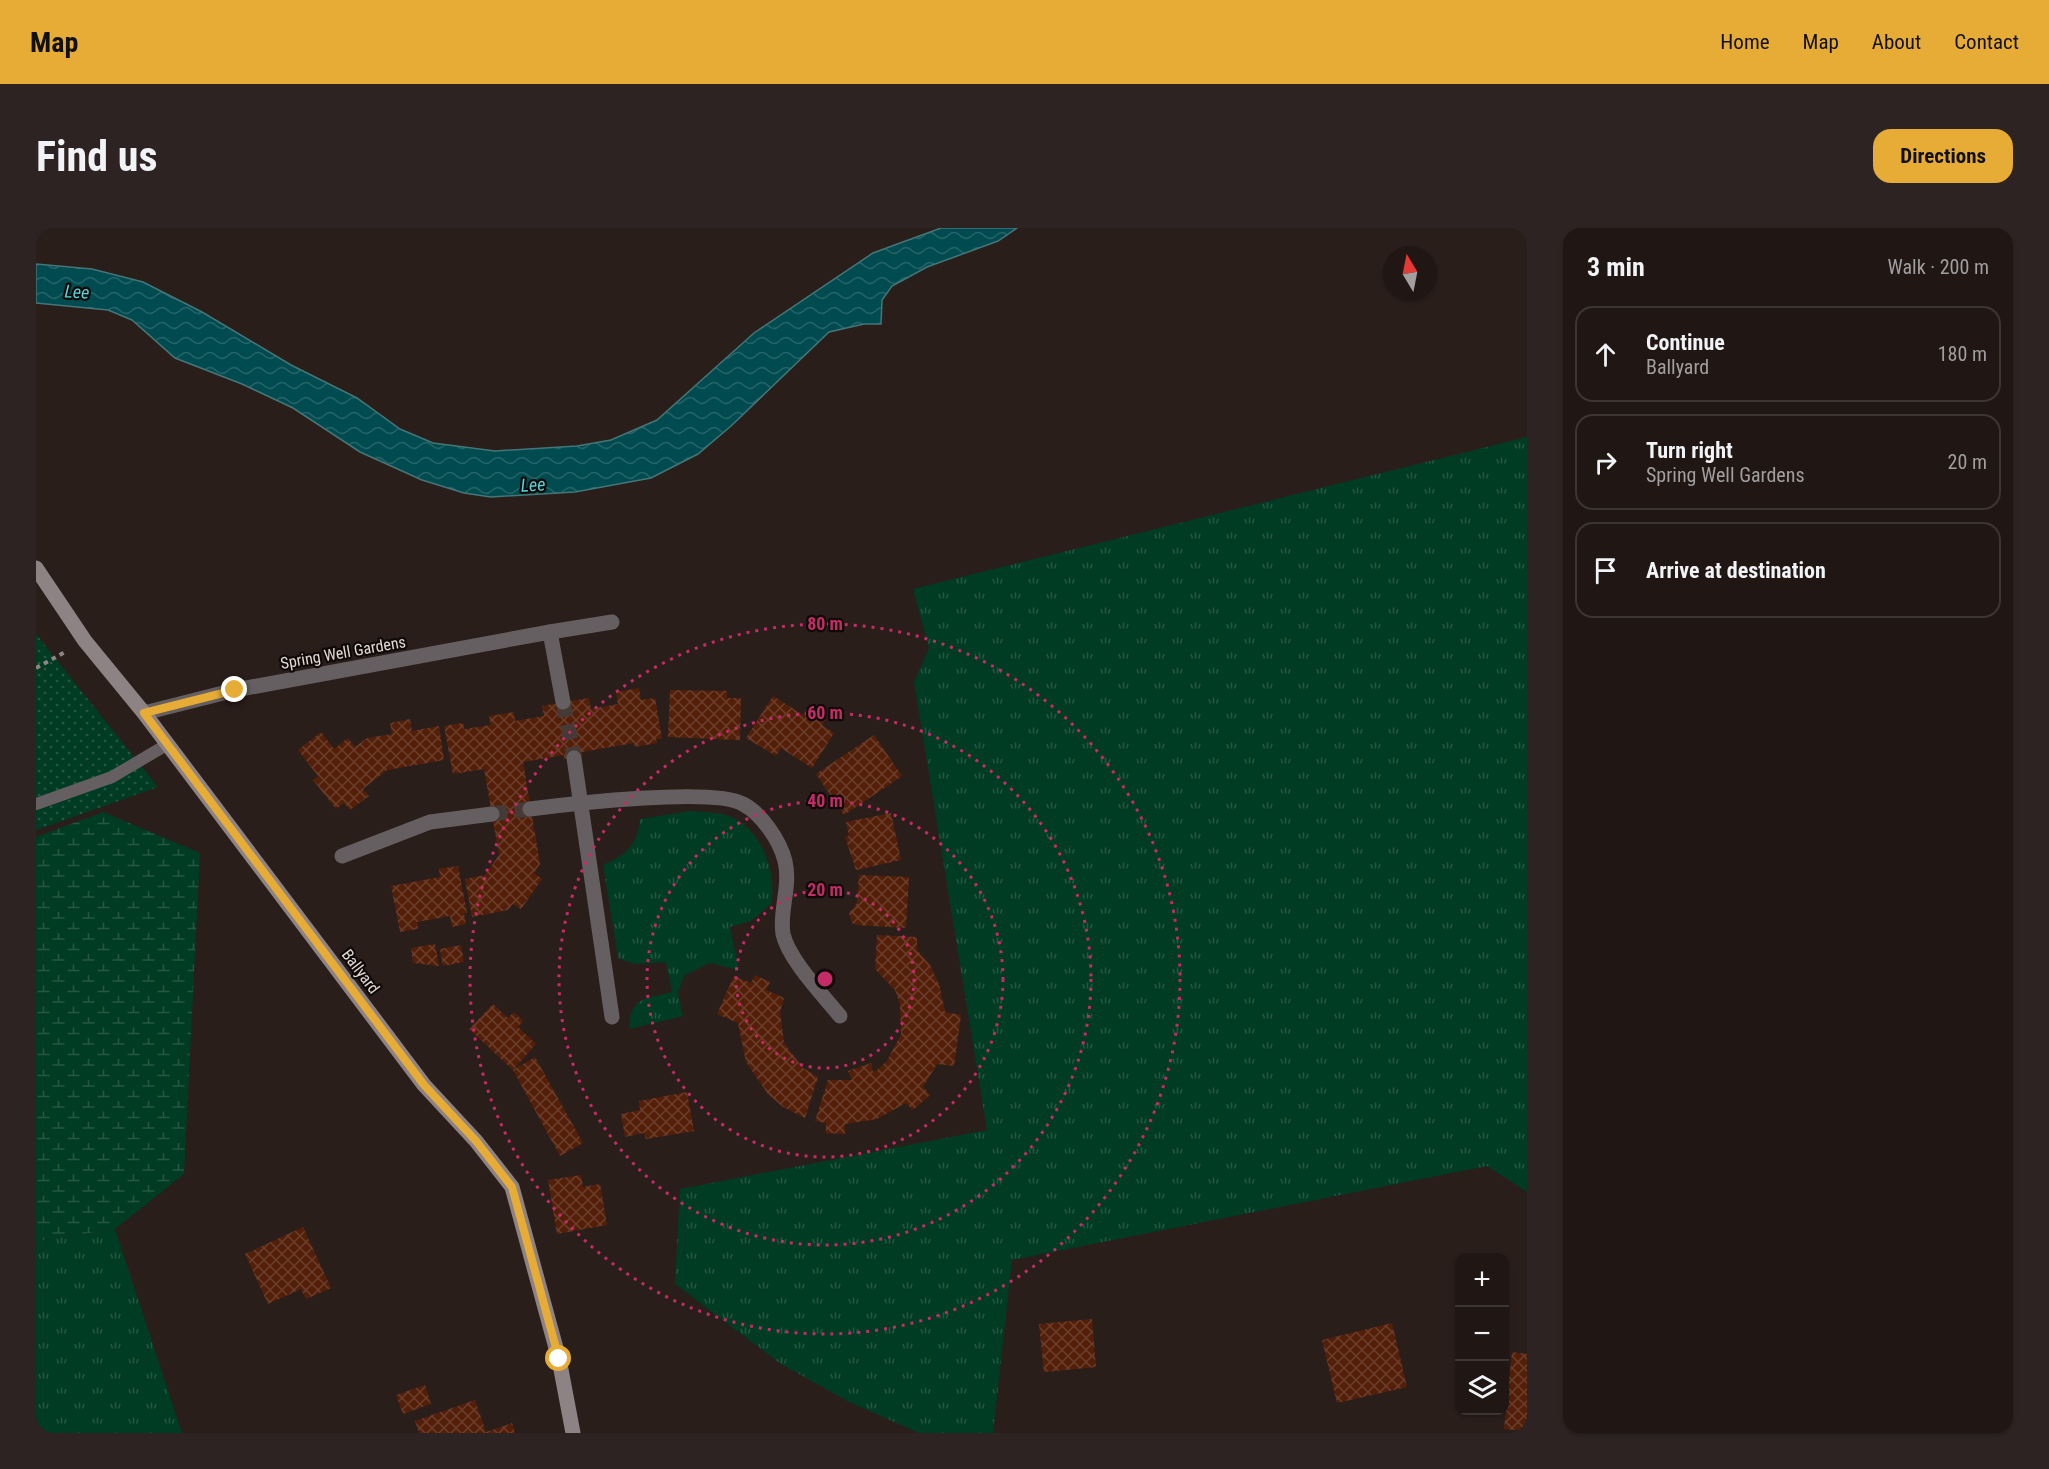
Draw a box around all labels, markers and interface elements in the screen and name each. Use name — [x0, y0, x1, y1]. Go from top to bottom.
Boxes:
text: Map — [30, 26, 78, 59]
text: Home — [1720, 30, 1770, 54]
text: Map — [1803, 30, 1839, 54]
text: About — [1872, 30, 1921, 54]
text: Contact — [1954, 30, 2019, 54]
button: Directions — [1873, 129, 2013, 183]
text: Find us — [36, 132, 157, 181]
north arrow — [1383, 246, 1437, 300]
text: 3 min — [1587, 252, 1645, 282]
text: Walk · 200 m — [1888, 255, 1989, 279]
water label: Lee — [64, 280, 90, 303]
text: Continue — [1646, 330, 1725, 355]
icon: ahead — [1589, 338, 1622, 371]
text: 180 m — [1938, 342, 1987, 366]
text: Ballyard — [1646, 355, 1709, 379]
text: Turn right — [1646, 438, 1733, 463]
icon: right — [1589, 446, 1622, 479]
text: 20 m — [1948, 450, 1987, 474]
text: Spring Well Gardens — [1646, 463, 1805, 487]
water label: Lee — [520, 473, 546, 496]
icon: arrive — [1589, 554, 1622, 587]
text: Arrive at destination — [1646, 558, 1826, 583]
text: 80 m — [807, 613, 843, 634]
street label: Spring Well Gardens — [279, 632, 407, 673]
route end — [221, 676, 247, 702]
text: 60 m — [807, 702, 843, 723]
text: 40 m — [807, 790, 843, 811]
text: 20 m — [807, 879, 843, 900]
street label: Ballyard — [338, 945, 383, 997]
centre of rings — [815, 969, 835, 989]
map controls — [1455, 1253, 1509, 1415]
button: + — [1455, 1253, 1509, 1307]
button: − — [1455, 1307, 1509, 1361]
route start — [545, 1345, 571, 1371]
button: layers — [1455, 1361, 1509, 1415]

